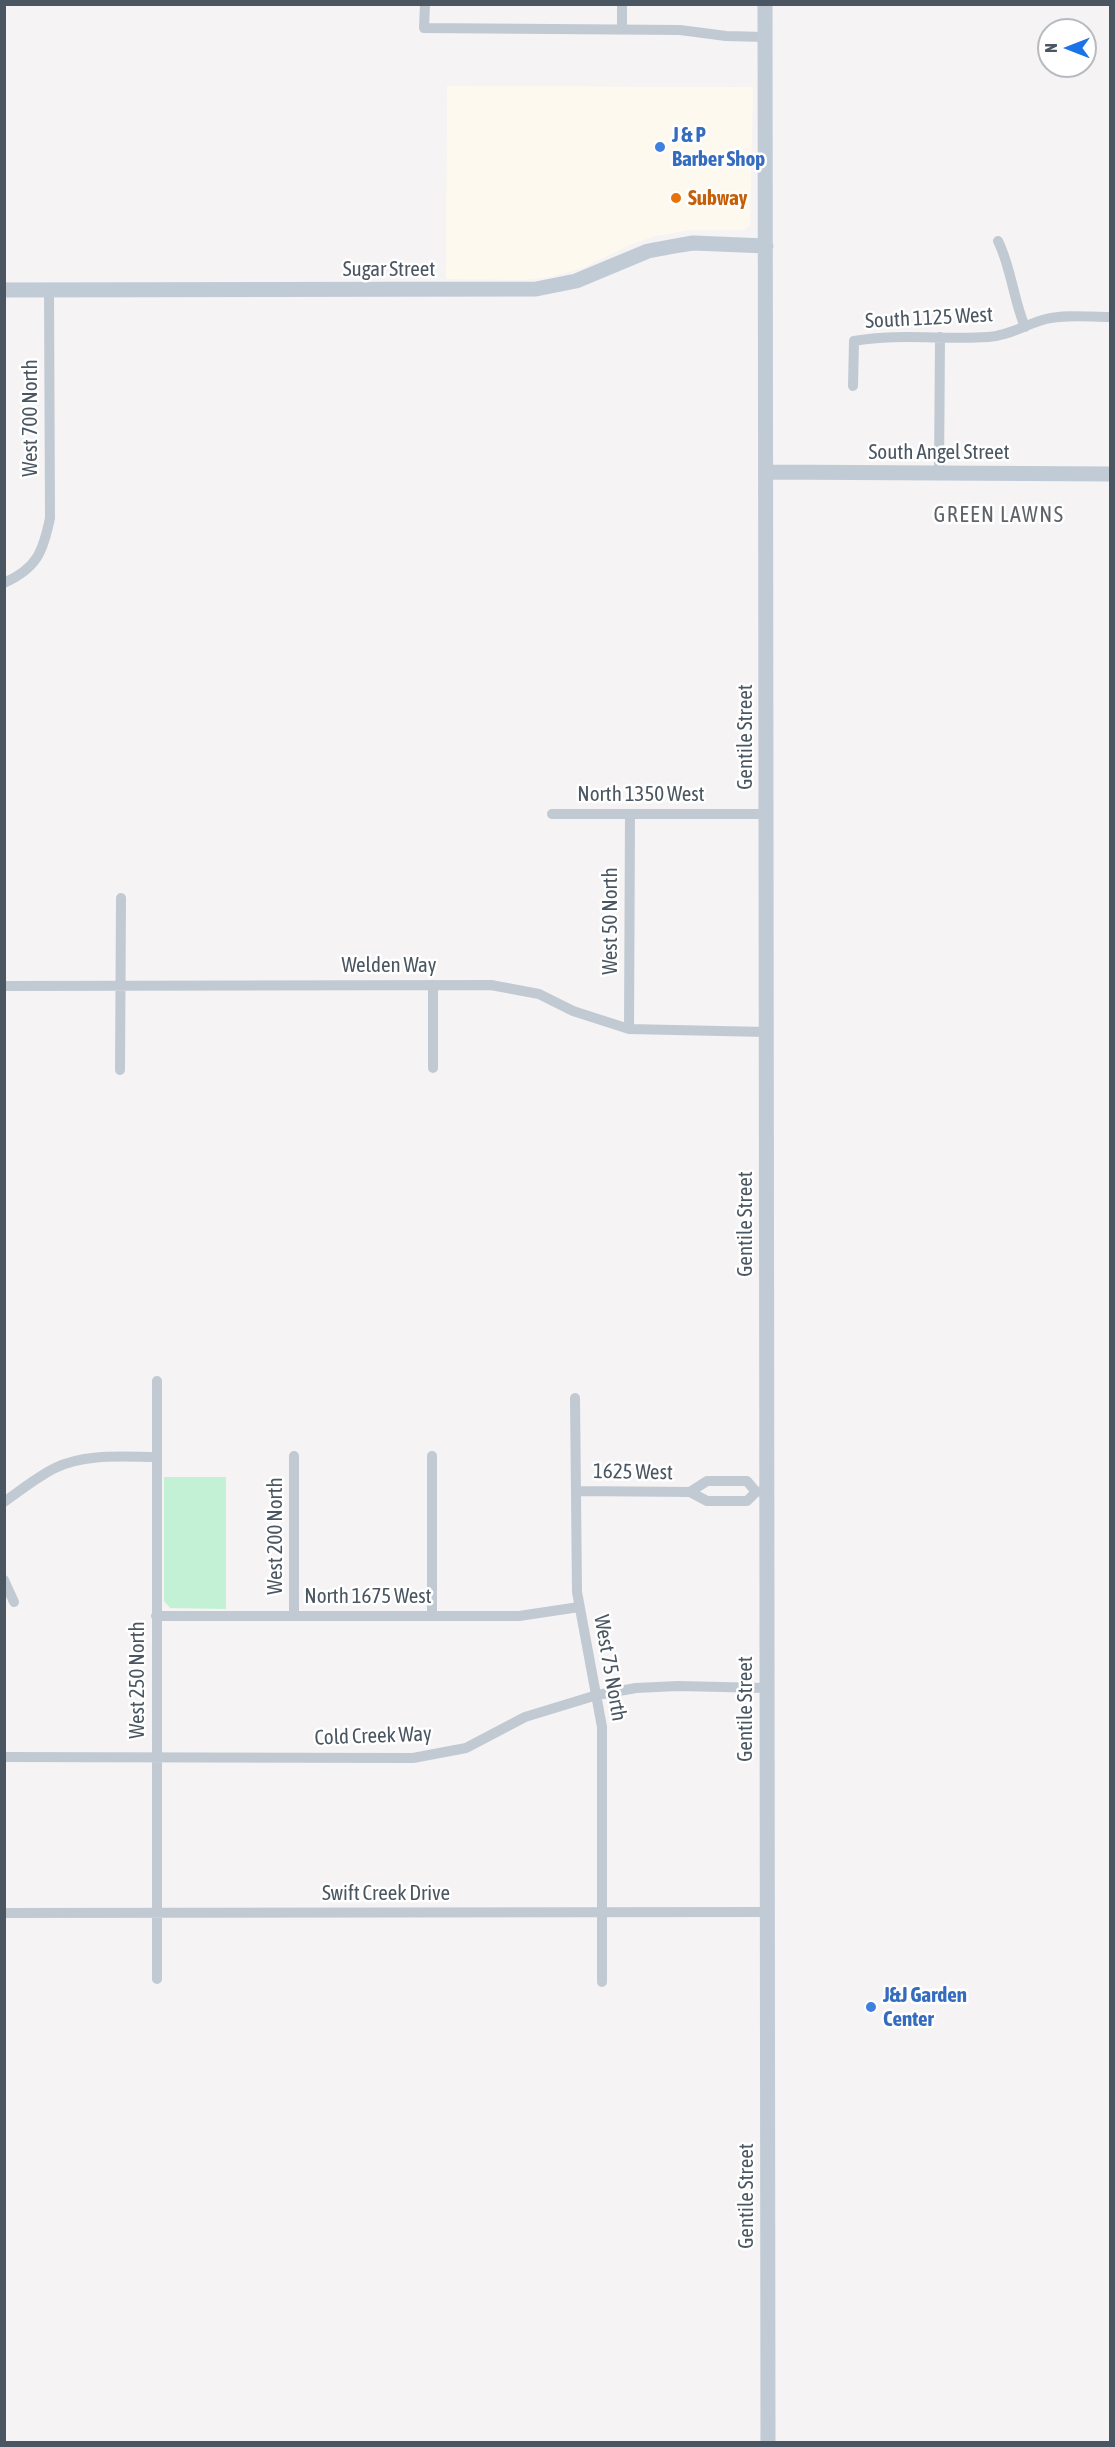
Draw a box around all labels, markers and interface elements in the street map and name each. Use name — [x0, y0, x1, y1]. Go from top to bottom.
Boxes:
north arrow — [1037, 18, 1097, 78]
text: N — [1042, 43, 1060, 53]
place label: J & P Barber Shop — [672, 122, 765, 172]
marker: J & P Barber Shop — [653, 140, 667, 154]
place label: Subway — [688, 185, 747, 211]
marker: Subway — [669, 191, 683, 205]
street label: Sugar Street — [343, 256, 435, 282]
street label: South 1125 West — [864, 302, 994, 334]
street label: West 700 North — [17, 359, 43, 477]
street label: South Angel Street — [868, 439, 1010, 465]
district label: GREEN LAWNS — [934, 502, 1064, 528]
street label: Gentile Street — [732, 684, 758, 790]
street label: North 1350 West — [577, 781, 705, 807]
street label: West 50 North — [597, 867, 623, 975]
street label: Welden Way — [341, 952, 437, 978]
street label: Gentile Street — [732, 1171, 758, 1277]
street label: 1625 West — [593, 1459, 673, 1485]
street label: West 200 North — [262, 1477, 288, 1595]
street label: North 1675 West — [304, 1583, 432, 1609]
street label: West 75 North — [588, 1613, 632, 1723]
street label: West 250 North — [124, 1621, 150, 1739]
street label: Gentile Street — [732, 1656, 758, 1762]
street label: Cold Creek Way — [314, 1721, 432, 1751]
street label: Swift Creek Drive — [322, 1880, 450, 1906]
place label: J&J Garden Center — [883, 1982, 967, 2032]
marker: J&J Garden Center — [864, 2000, 878, 2014]
street label: Gentile Street — [733, 2143, 759, 2249]

